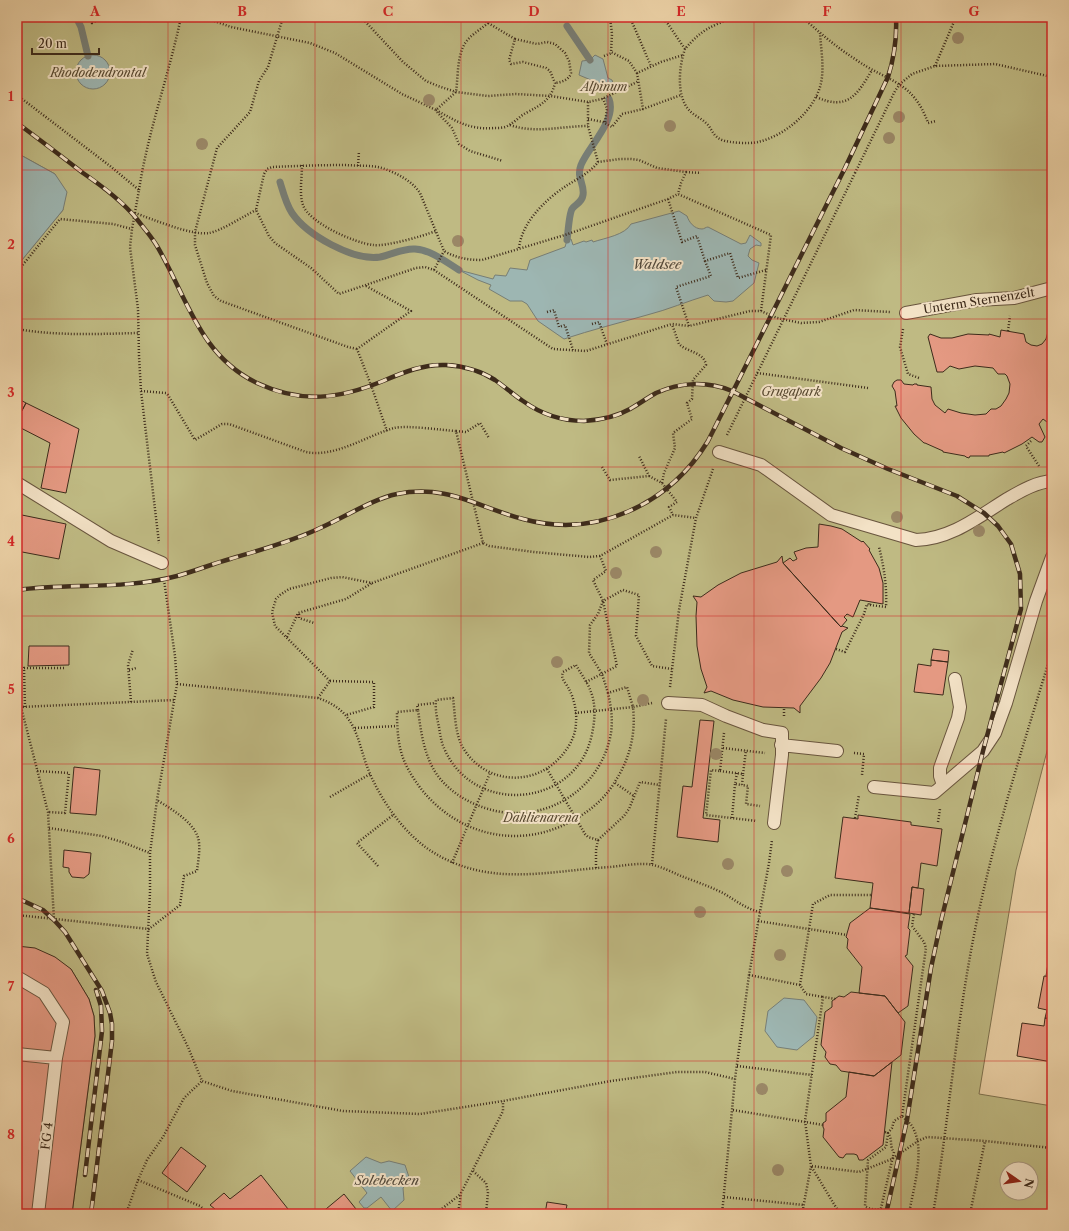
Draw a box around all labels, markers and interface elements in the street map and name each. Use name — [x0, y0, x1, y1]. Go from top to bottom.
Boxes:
text: A — [89, 3, 101, 19]
text: B — [237, 3, 247, 19]
text: C — [383, 3, 393, 19]
text: D — [528, 3, 540, 19]
text: E — [676, 3, 686, 19]
text: F — [823, 3, 832, 19]
text: G — [968, 3, 980, 19]
scale bar — [32, 30, 99, 56]
text: 20 m — [38, 36, 67, 51]
park label: Rhododendrontal — [49, 65, 147, 80]
park label: Alpinum — [579, 79, 627, 94]
text: 1 — [8, 88, 14, 104]
text: 2 — [7, 236, 15, 252]
water label: Waldsee — [633, 256, 682, 272]
street label: Unterm Sternenzelt — [922, 284, 1036, 317]
text: 3 — [7, 384, 15, 400]
park label: Grugapark — [761, 384, 822, 399]
text: 4 — [7, 533, 15, 549]
text: 5 — [7, 681, 15, 697]
park label: Dahlienarena — [502, 810, 579, 825]
text: 6 — [7, 830, 15, 846]
text: 7 — [8, 978, 15, 994]
street label: FG 4 — [37, 1121, 56, 1151]
text: 8 — [7, 1126, 15, 1142]
north arrow — [999, 1161, 1039, 1201]
water label: Solebecken — [354, 1172, 419, 1188]
text: N — [1021, 1177, 1037, 1190]

